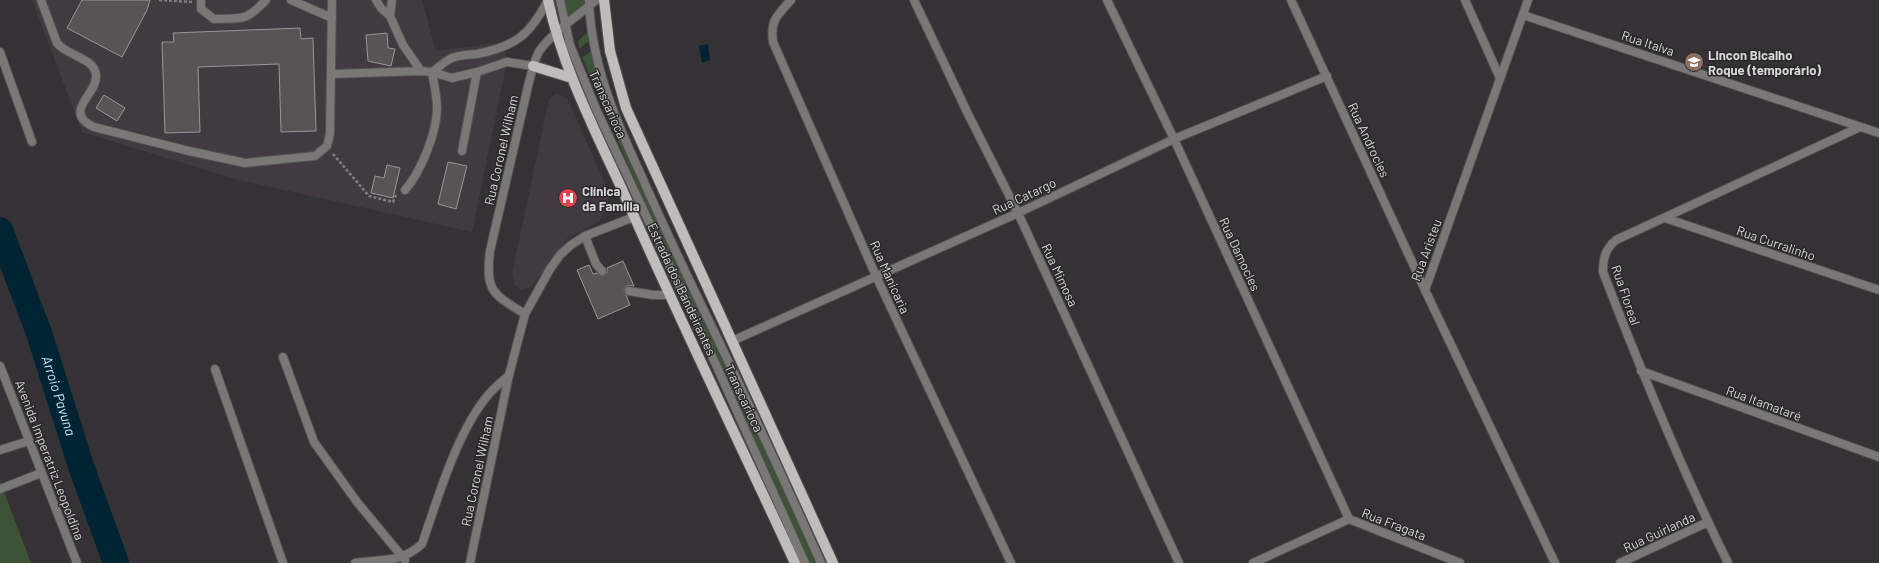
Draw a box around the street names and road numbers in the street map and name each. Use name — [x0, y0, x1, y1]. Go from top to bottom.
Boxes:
street label: Rua Italva — [1620, 27, 1676, 59]
street label: Transcarioca — [586, 67, 630, 141]
street label: Rua Coronel Wilham — [481, 93, 521, 207]
street label: Rua Androcles — [1345, 100, 1393, 180]
street label: Rua Catargo — [990, 174, 1058, 218]
street label: Rua Damocles — [1216, 215, 1264, 293]
street label: Rua Aristeu — [1407, 217, 1445, 283]
street label: Estrada dos Bandeirantes — [644, 220, 720, 358]
street label: Rua Curralinho — [1734, 222, 1818, 264]
street label: Rua Manicaria — [867, 238, 913, 316]
street label: Rua Mimosa — [1039, 241, 1081, 309]
street label: Rua Floreal — [1608, 263, 1644, 327]
street label: Transcarioca — [721, 361, 767, 435]
street label: Avenida Imperatriz Leopoldina — [12, 378, 88, 542]
street label: Rua Itamataré — [1724, 382, 1804, 424]
street label: Rua Coronel Wilham — [457, 414, 497, 528]
street label: Rua Fragata — [1360, 504, 1428, 544]
street label: Rua Guirlanda — [1621, 508, 1697, 556]

